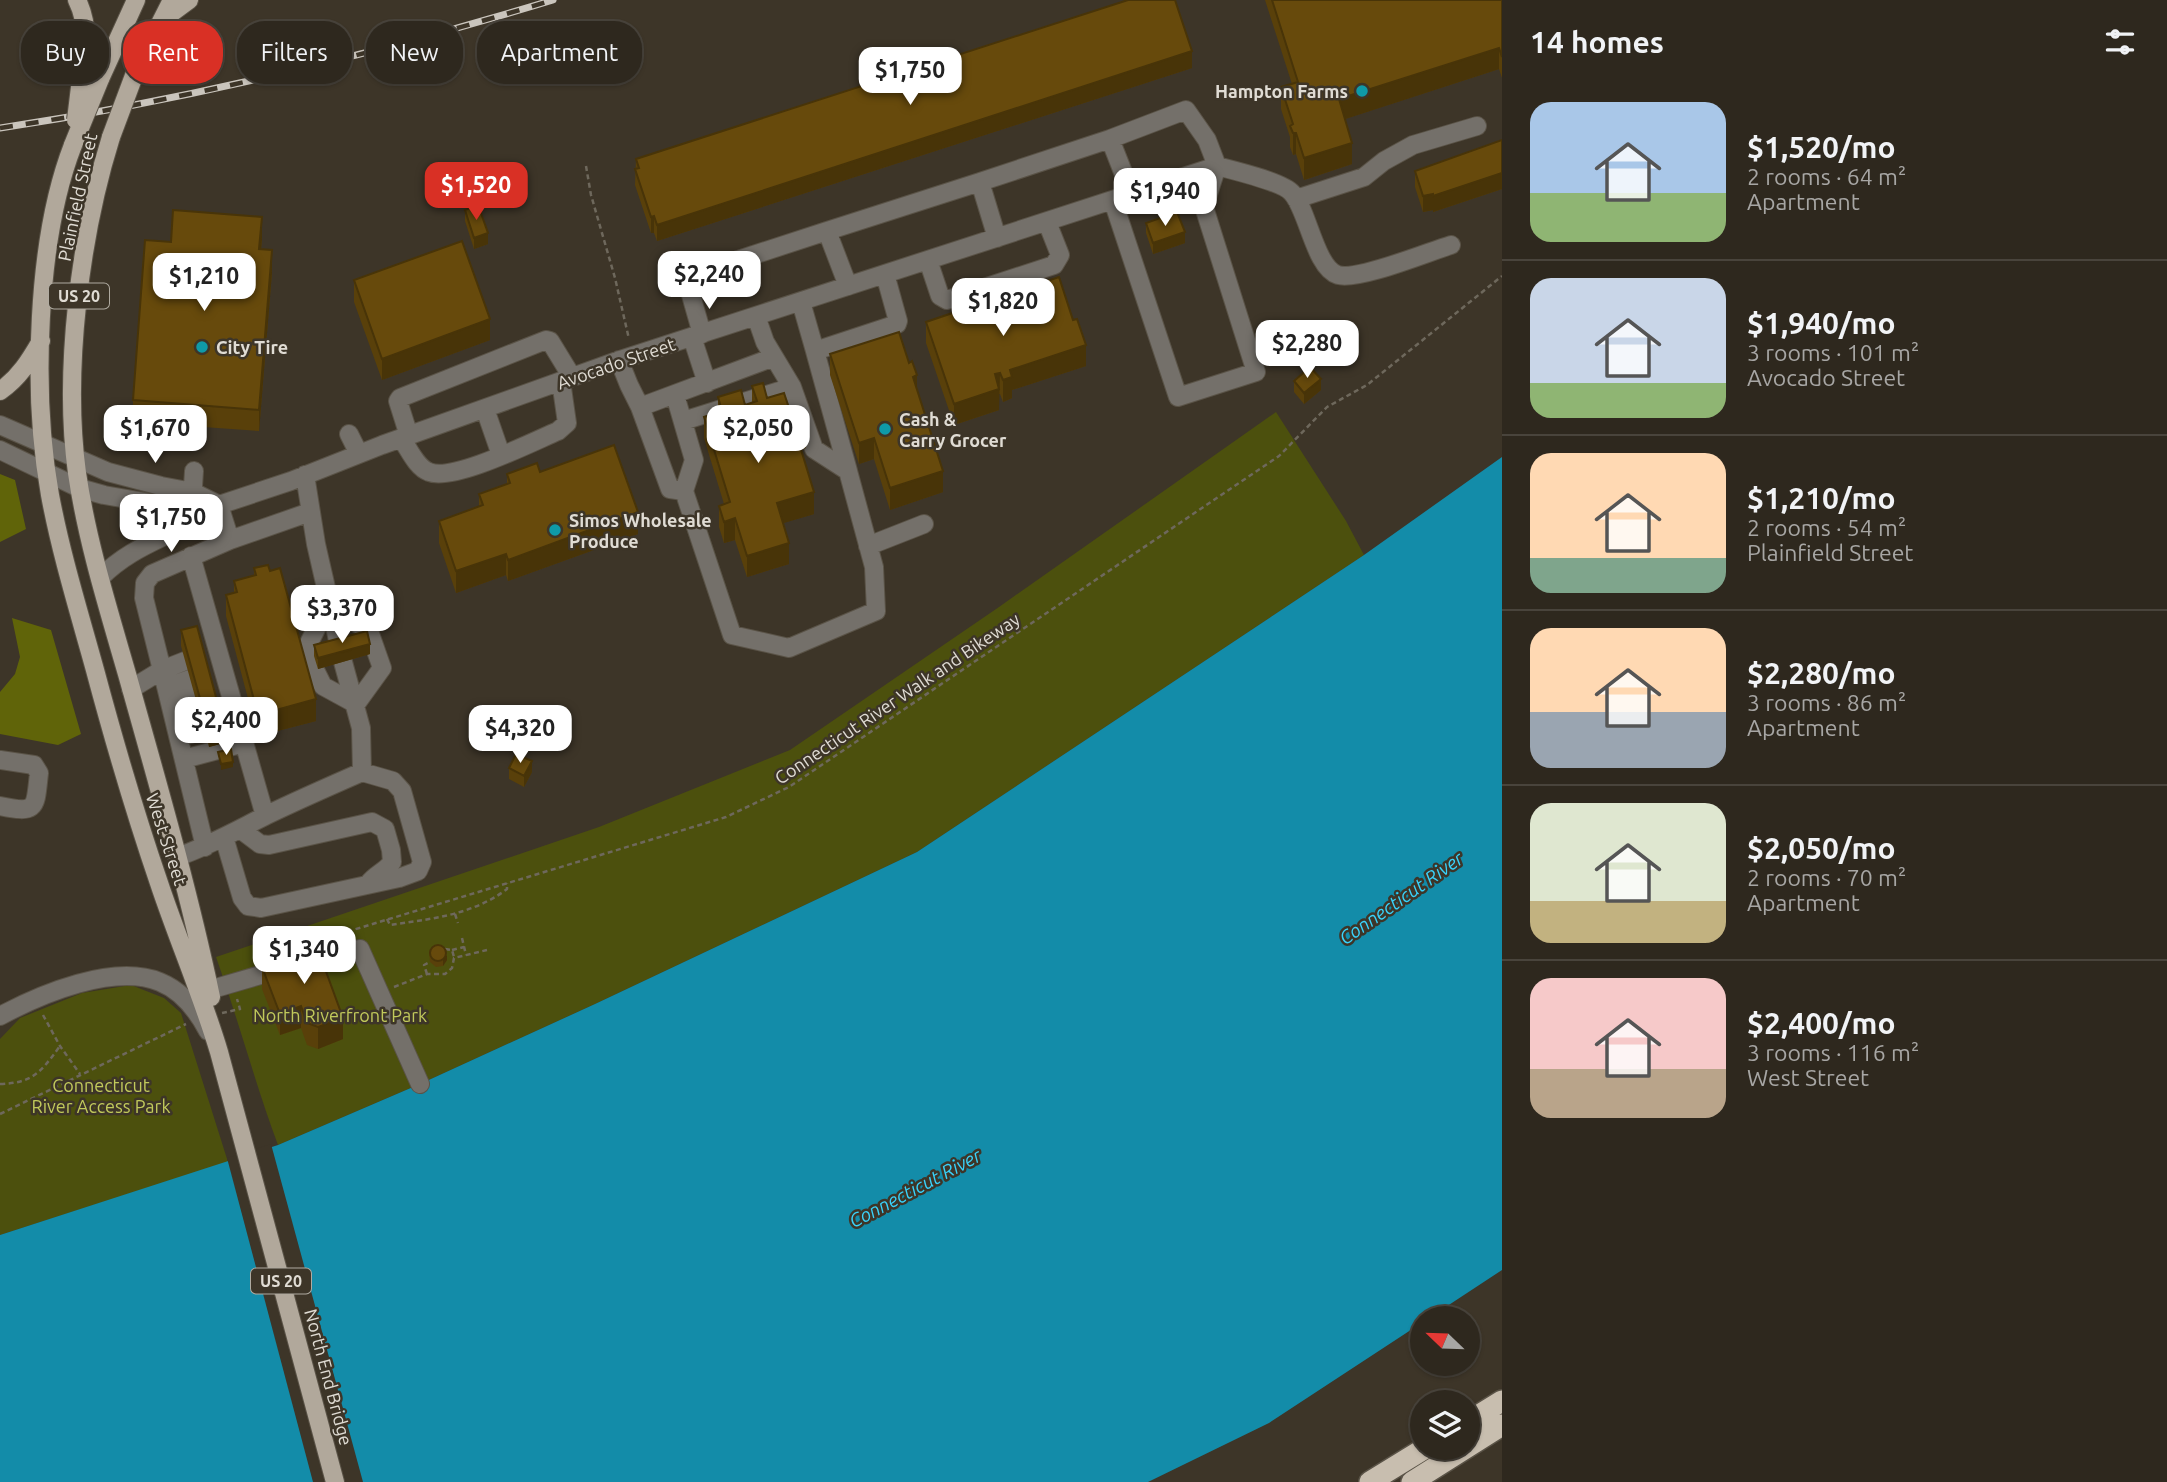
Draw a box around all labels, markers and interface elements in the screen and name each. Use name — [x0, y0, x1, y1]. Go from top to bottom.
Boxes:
chip: Buy — [21, 21, 109, 84]
chip: Rent — [123, 21, 223, 84]
chip: Filters — [237, 21, 352, 84]
chip: New — [366, 21, 463, 84]
chip: Apartment — [477, 21, 642, 84]
icon: filters — [2101, 23, 2139, 61]
text: 14 homes — [1530, 25, 1664, 59]
pin: $1,750 — [853, 48, 967, 107]
text: $1,750 — [875, 57, 945, 82]
place label: Hampton Farms — [1215, 81, 1348, 101]
marker: Hampton Farms — [1354, 83, 1370, 99]
icon: home — [1586, 130, 1670, 214]
text: $1,520/mo — [1747, 130, 1896, 164]
street label: Plainfield Street — [54, 131, 100, 263]
pin: $1,520 — [419, 162, 533, 222]
text: 2 rooms · 64 m² — [1747, 164, 1906, 189]
pin: $1,940 — [1108, 168, 1222, 228]
text: $1,520 — [441, 172, 511, 197]
text: $1,940 — [1130, 178, 1200, 203]
text: Apartment — [1747, 189, 1860, 214]
pin: $2,240 — [652, 252, 766, 311]
pin: $1,210 — [147, 254, 261, 313]
text: $2,240 — [674, 261, 744, 286]
text: $1,210 — [169, 263, 239, 288]
pin: $1,820 — [946, 278, 1060, 338]
road number: US 20 — [49, 284, 109, 308]
text: $1,820 — [968, 288, 1038, 313]
icon: home — [1586, 306, 1670, 390]
text: $1,940/mo — [1747, 306, 1896, 340]
pin: $2,280 — [1250, 320, 1364, 380]
text: $2,280 — [1272, 330, 1342, 355]
street label: Avocado Street — [554, 333, 678, 393]
place label: City Tire — [216, 337, 288, 357]
marker: City Tire — [194, 339, 210, 355]
text: 3 rooms · 101 m² — [1747, 340, 1919, 365]
text: Avocado Street — [1747, 365, 1905, 390]
pin: $1,670 — [98, 406, 212, 465]
pin: $2,050 — [701, 406, 815, 465]
place label: Cash & Carry Grocer — [899, 409, 1007, 450]
text: $1,670 — [120, 415, 190, 440]
text: $2,050 — [723, 415, 793, 440]
marker: Cash & Carry Grocer — [877, 421, 893, 437]
icon: home — [1586, 481, 1670, 565]
text: $1,210/mo — [1747, 481, 1896, 515]
pin: $1,750 — [114, 494, 228, 554]
text: $1,750 — [136, 504, 206, 529]
place label: Simos Wholesale Produce — [569, 510, 712, 551]
text: 2 rooms · 54 m² — [1747, 515, 1906, 540]
marker: Simos Wholesale Produce — [547, 522, 563, 538]
text: Plainfield Street — [1747, 540, 1913, 565]
pin: $3,370 — [285, 586, 399, 645]
text: $3,370 — [307, 595, 377, 620]
street label: Connecticut River Walk and Bikeway — [771, 608, 1023, 788]
icon: home — [1586, 656, 1670, 740]
text: $2,280/mo — [1747, 656, 1896, 690]
text: 3 rooms · 86 m² — [1747, 690, 1906, 715]
pin: $2,400 — [169, 698, 283, 757]
pin: $4,320 — [463, 706, 577, 765]
text: $2,400 — [191, 707, 261, 732]
text: $4,320 — [485, 715, 555, 740]
text: Apartment — [1747, 715, 1860, 740]
street label: West Street — [143, 790, 191, 888]
icon: home — [1586, 831, 1670, 915]
text: $2,050/mo — [1747, 831, 1896, 865]
water label: Connecticut River — [1335, 847, 1468, 949]
text: 2 rooms · 70 m² — [1747, 865, 1906, 890]
text: Apartment — [1747, 890, 1860, 915]
pin: $1,340 — [247, 926, 361, 986]
text: $1,340 — [269, 936, 339, 961]
park label: North Riverfront Park — [253, 1005, 427, 1025]
icon: home — [1586, 1006, 1670, 1090]
text: $2,400/mo — [1747, 1006, 1896, 1040]
text: 3 rooms · 116 m² — [1747, 1040, 1919, 1065]
text: West Street — [1747, 1065, 1869, 1090]
park label: Connecticut River Access Park — [32, 1075, 170, 1116]
water label: Connecticut River — [845, 1144, 985, 1232]
road number: US 20 — [251, 1268, 311, 1294]
north arrow — [1410, 1306, 1480, 1376]
map controls — [1410, 1306, 1480, 1460]
street label: North End Bridge — [301, 1307, 357, 1447]
button: layers — [1410, 1390, 1480, 1460]

